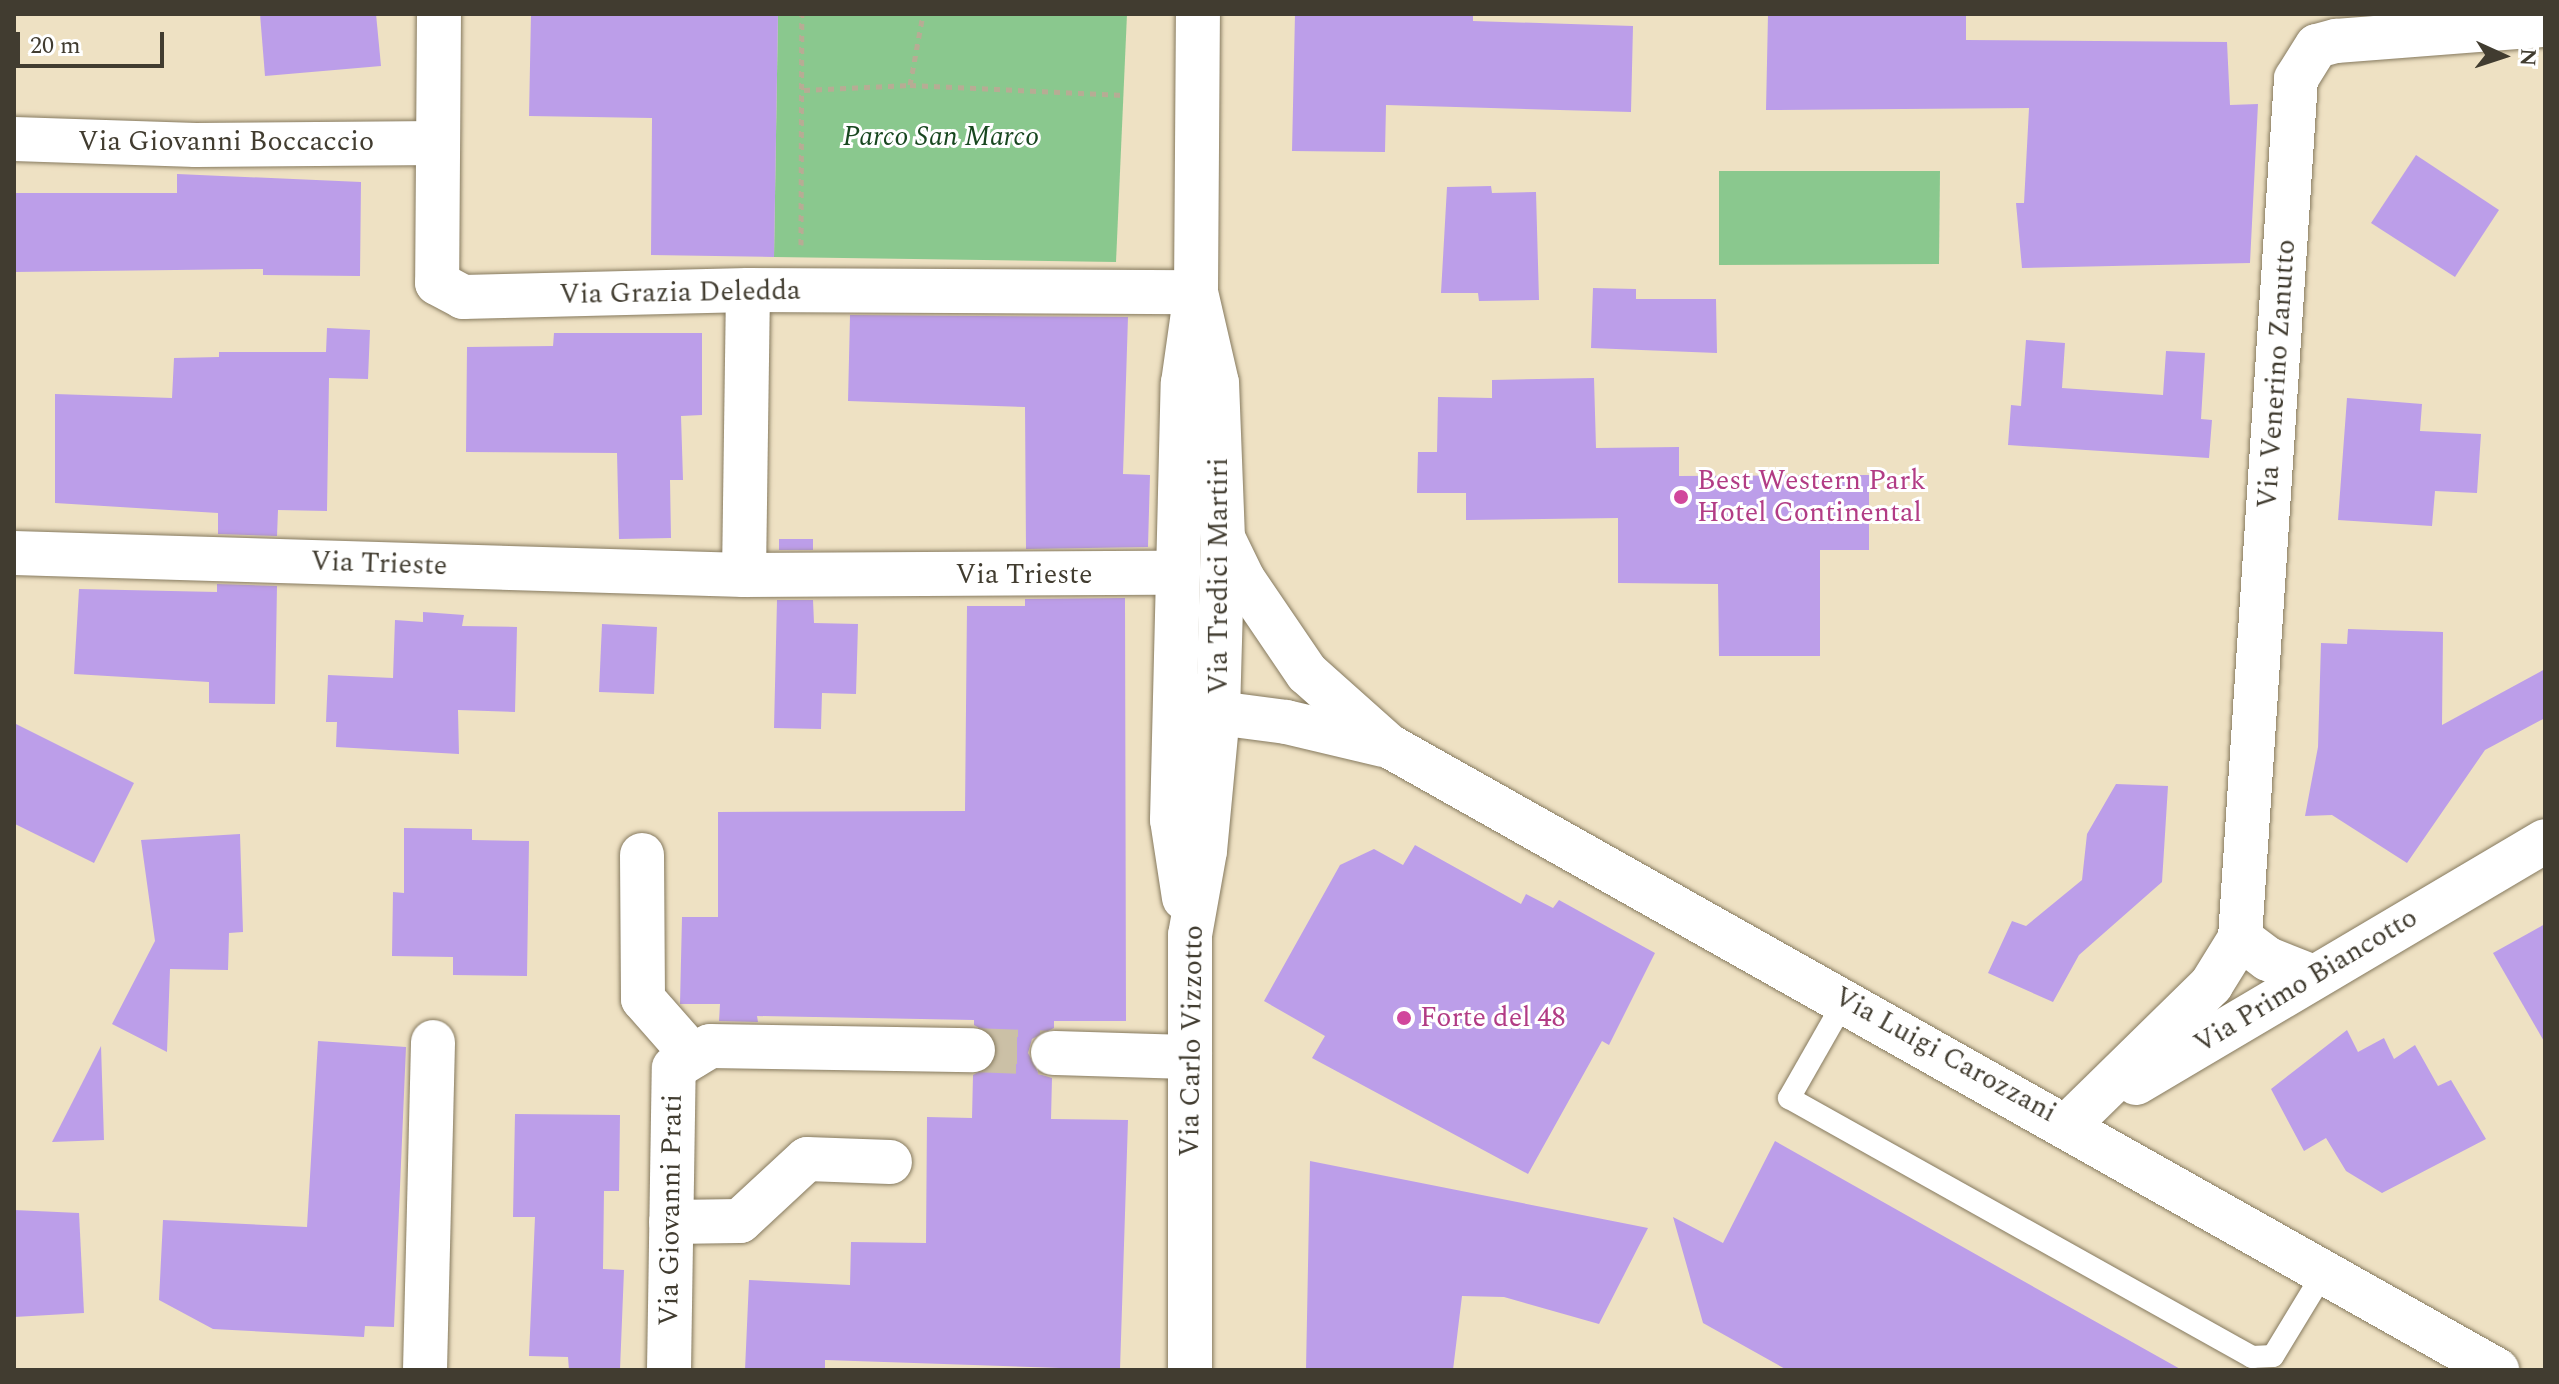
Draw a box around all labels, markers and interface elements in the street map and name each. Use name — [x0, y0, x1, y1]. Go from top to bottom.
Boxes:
scale bar — [20, 16, 168, 66]
north arrow — [2463, 16, 2543, 96]
text: 20 m — [30, 28, 81, 64]
text: N — [2511, 47, 2544, 67]
park label: Parco San Marco — [843, 120, 1039, 154]
street label: Via Giovanni Boccaccio — [78, 125, 374, 159]
street label: Via Venerino Zanutto — [2251, 238, 2303, 510]
street label: Via Grazia Deledda — [559, 274, 801, 312]
street label: Via Tredici Martiri — [1202, 458, 1236, 694]
place label: Best Western Park Hotel Continental — [1697, 464, 1926, 530]
marker: Best Western Park Hotel Continental — [1672, 488, 1690, 506]
street label: Via Trieste — [310, 545, 448, 583]
street label: Via Trieste — [956, 558, 1092, 592]
street label: Via Primo Biancotto — [2188, 901, 2424, 1061]
street label: Via Carlo Vizzotto — [1173, 925, 1211, 1157]
street label: Via Luigi Carozzani — [1828, 980, 2062, 1130]
place label: Forte del 48 — [1420, 1001, 1565, 1035]
marker: Forte del 48 — [1395, 1009, 1413, 1027]
street label: Via Giovanni Prati — [652, 1094, 690, 1326]

